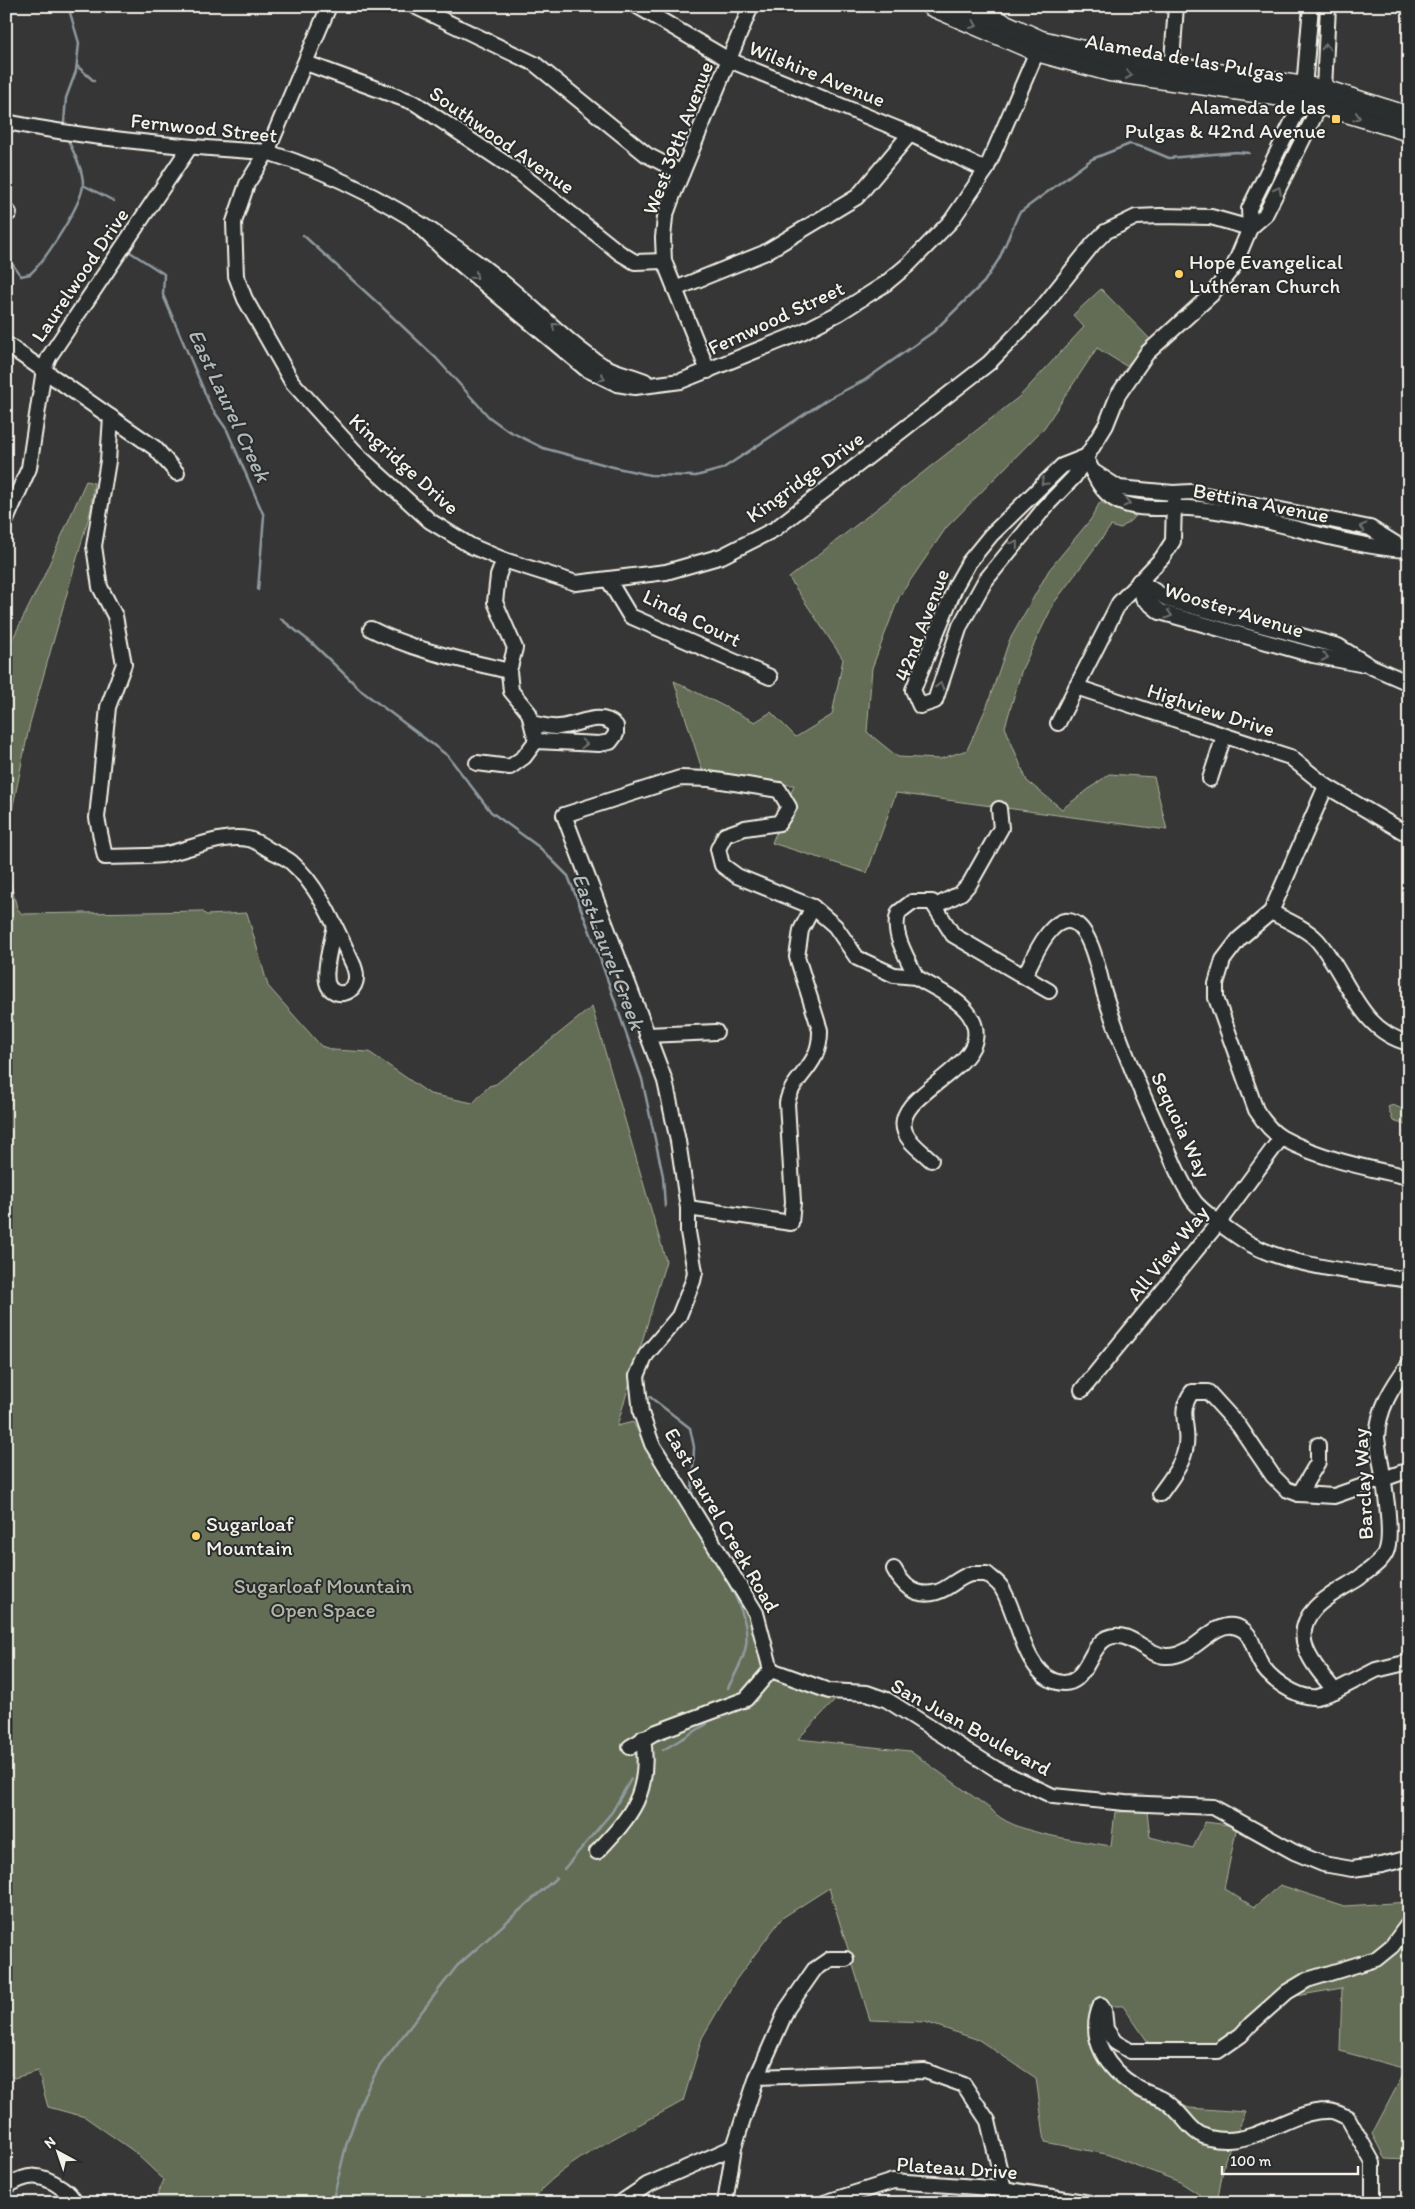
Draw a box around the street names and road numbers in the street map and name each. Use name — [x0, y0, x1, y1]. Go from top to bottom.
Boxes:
street label: Alameda de las Pulgas — [1084, 28, 1287, 87]
street label: Wilshire Avenue — [745, 35, 889, 112]
street label: West 39th Avenue — [637, 58, 718, 218]
street label: Southwood Avenue — [425, 80, 580, 199]
street label: Fernwood Street — [129, 107, 279, 148]
street label: Laurelwood Drive — [26, 203, 134, 347]
street label: Fernwood Street — [704, 275, 848, 360]
street label: Kingridge Drive — [344, 408, 465, 520]
street label: Kingridge Drive — [741, 425, 868, 528]
street label: Bettina Avenue — [1191, 477, 1331, 528]
street label: 42nd Avenue — [889, 565, 954, 684]
street label: Wooster Avenue — [1161, 576, 1307, 643]
street label: Linda Court — [639, 583, 745, 652]
street label: Highview Drive — [1144, 677, 1278, 742]
street label: Sequoia Way — [1146, 1068, 1217, 1182]
street label: All View Way — [1122, 1200, 1214, 1305]
street label: East Laurel Creek Road — [659, 1423, 786, 1617]
street label: Barclay Way — [1347, 1427, 1378, 1541]
street label: San Juan Boulevard — [887, 1672, 1056, 1781]
street label: Plateau Drive — [896, 2151, 1018, 2184]

